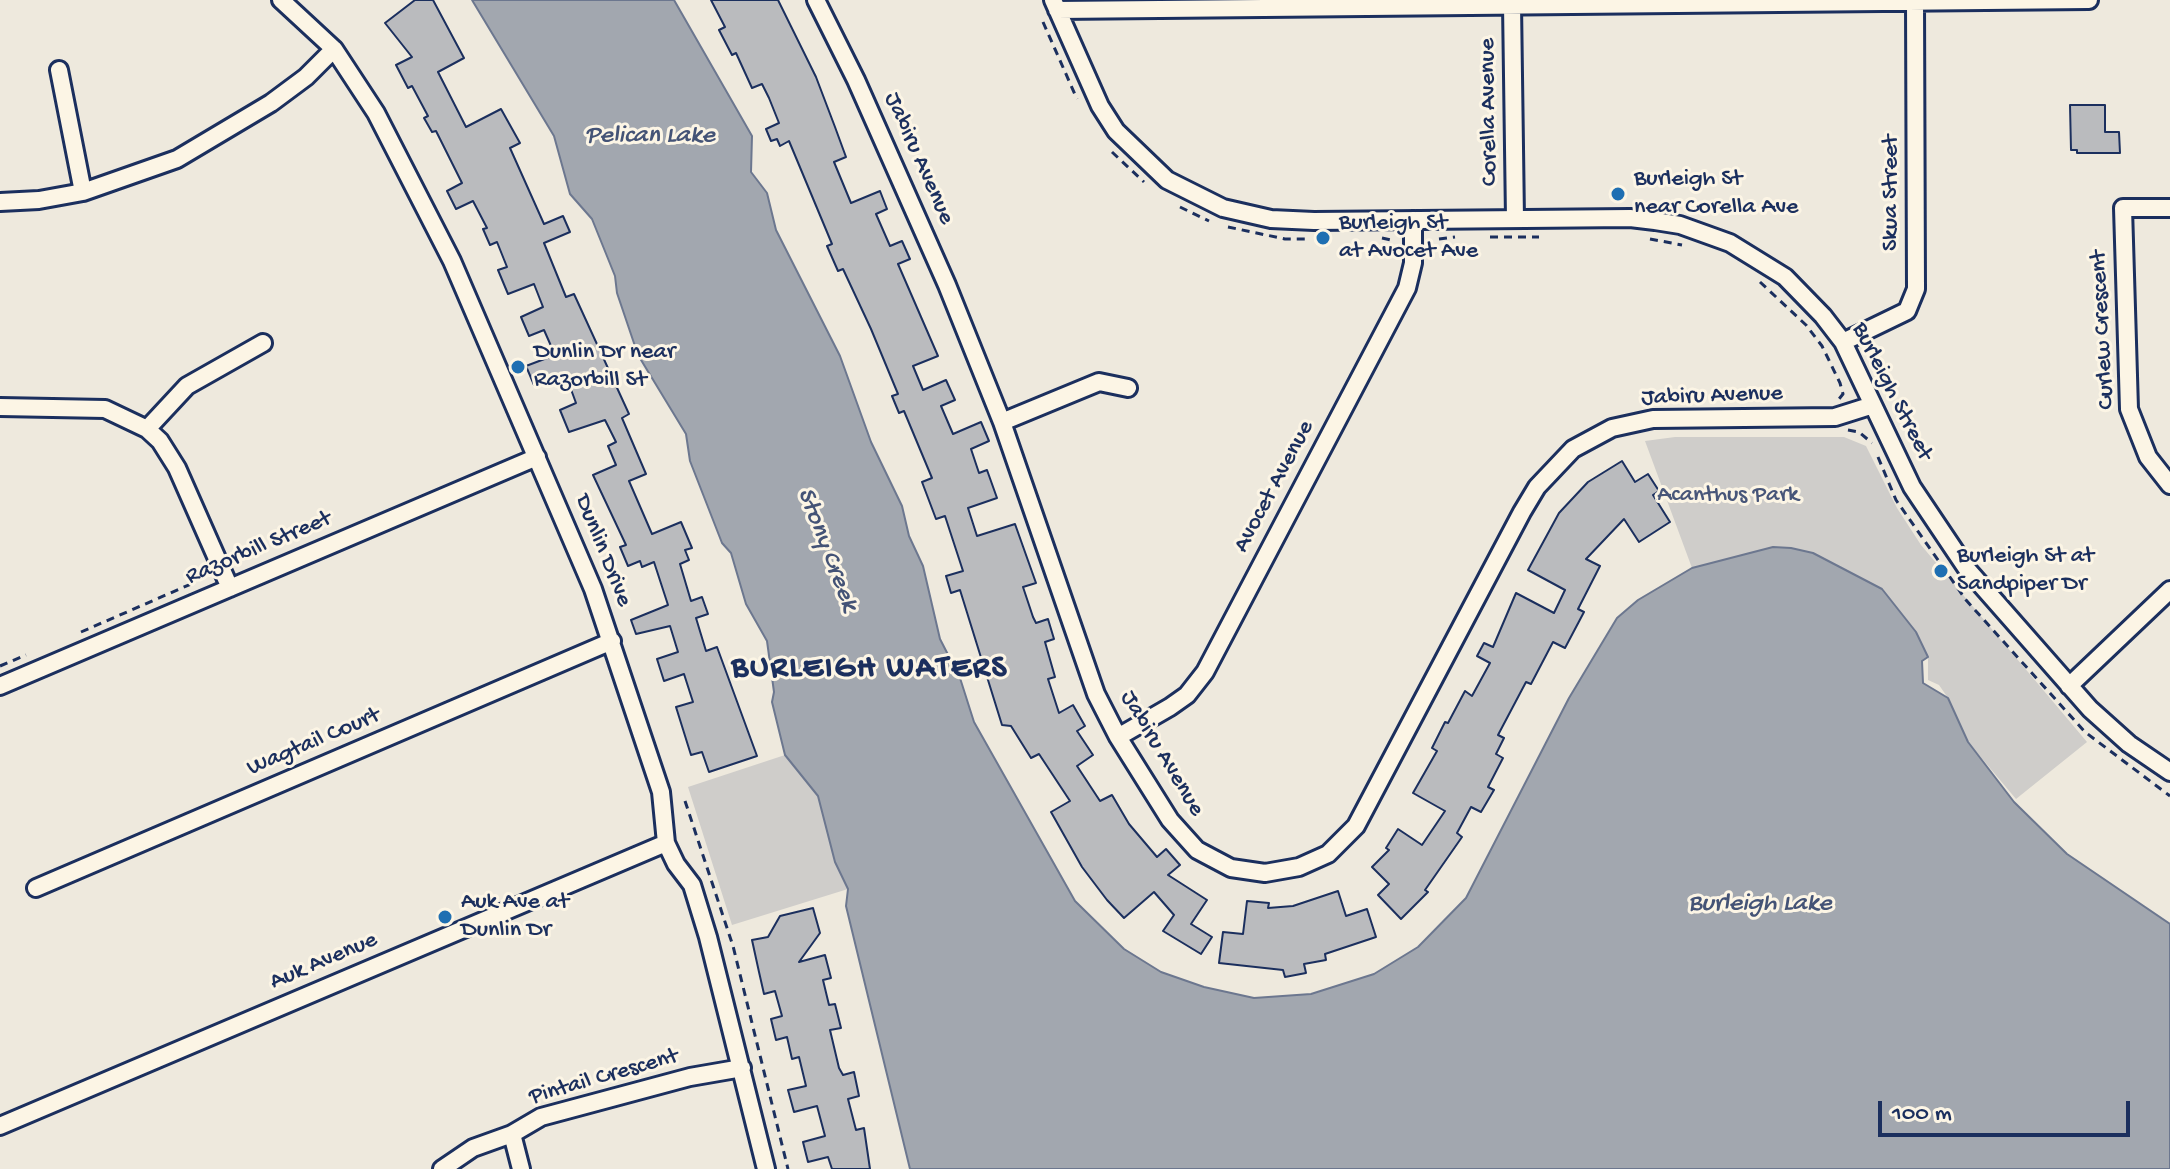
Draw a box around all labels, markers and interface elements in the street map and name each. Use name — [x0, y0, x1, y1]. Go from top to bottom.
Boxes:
street label: Corella Avenue — [1474, 38, 1506, 186]
street label: Jabiru Avenue — [876, 88, 960, 230]
water label: Pelican Lake — [585, 121, 715, 153]
street label: Skua Street — [1878, 135, 1906, 251]
place label: Burleigh St near Corella Ave — [1634, 166, 1798, 222]
marker: Burleigh St near Corella Ave — [1609, 185, 1627, 203]
place label: Burleigh St at Avocet Ave — [1339, 210, 1478, 266]
marker: Burleigh St at Avocet Ave — [1314, 229, 1332, 247]
street label: Curlew Crescent — [2085, 250, 2123, 410]
street label: Burleigh Street — [1844, 318, 1938, 466]
place label: Dunlin Dr near Razorbill St — [534, 339, 675, 395]
marker: Dunlin Dr near Razorbill St — [509, 358, 527, 376]
street label: Jabiru Avenue — [1641, 380, 1783, 414]
street label: Avocet Avenue — [1228, 416, 1322, 558]
park label: Acanthus Park — [1657, 482, 1799, 510]
water label: Stony Creek — [788, 484, 864, 616]
street label: Dunlin Drive — [567, 491, 637, 611]
street label: Razorbill Street — [182, 505, 336, 593]
place label: Burleigh St at Sandpiper Dr — [1957, 543, 2094, 599]
marker: Burleigh St at Sandpiper Dr — [1932, 562, 1950, 580]
district label: BURLEIGH WATERS — [732, 651, 1008, 689]
street label: Jabiru Avenue — [1112, 686, 1210, 822]
street label: Wagtail Court — [243, 702, 385, 784]
place label: Auk Ave at Dunlin Dr — [461, 889, 569, 945]
water label: Burleigh Lake — [1688, 889, 1832, 921]
marker: Auk Ave at Dunlin Dr — [436, 908, 454, 926]
street label: Auk Avenue — [266, 926, 382, 998]
street label: Pintail Crescent — [526, 1043, 682, 1113]
scale bar — [1882, 1085, 2134, 1135]
text: 100 m — [1892, 1100, 1952, 1129]

